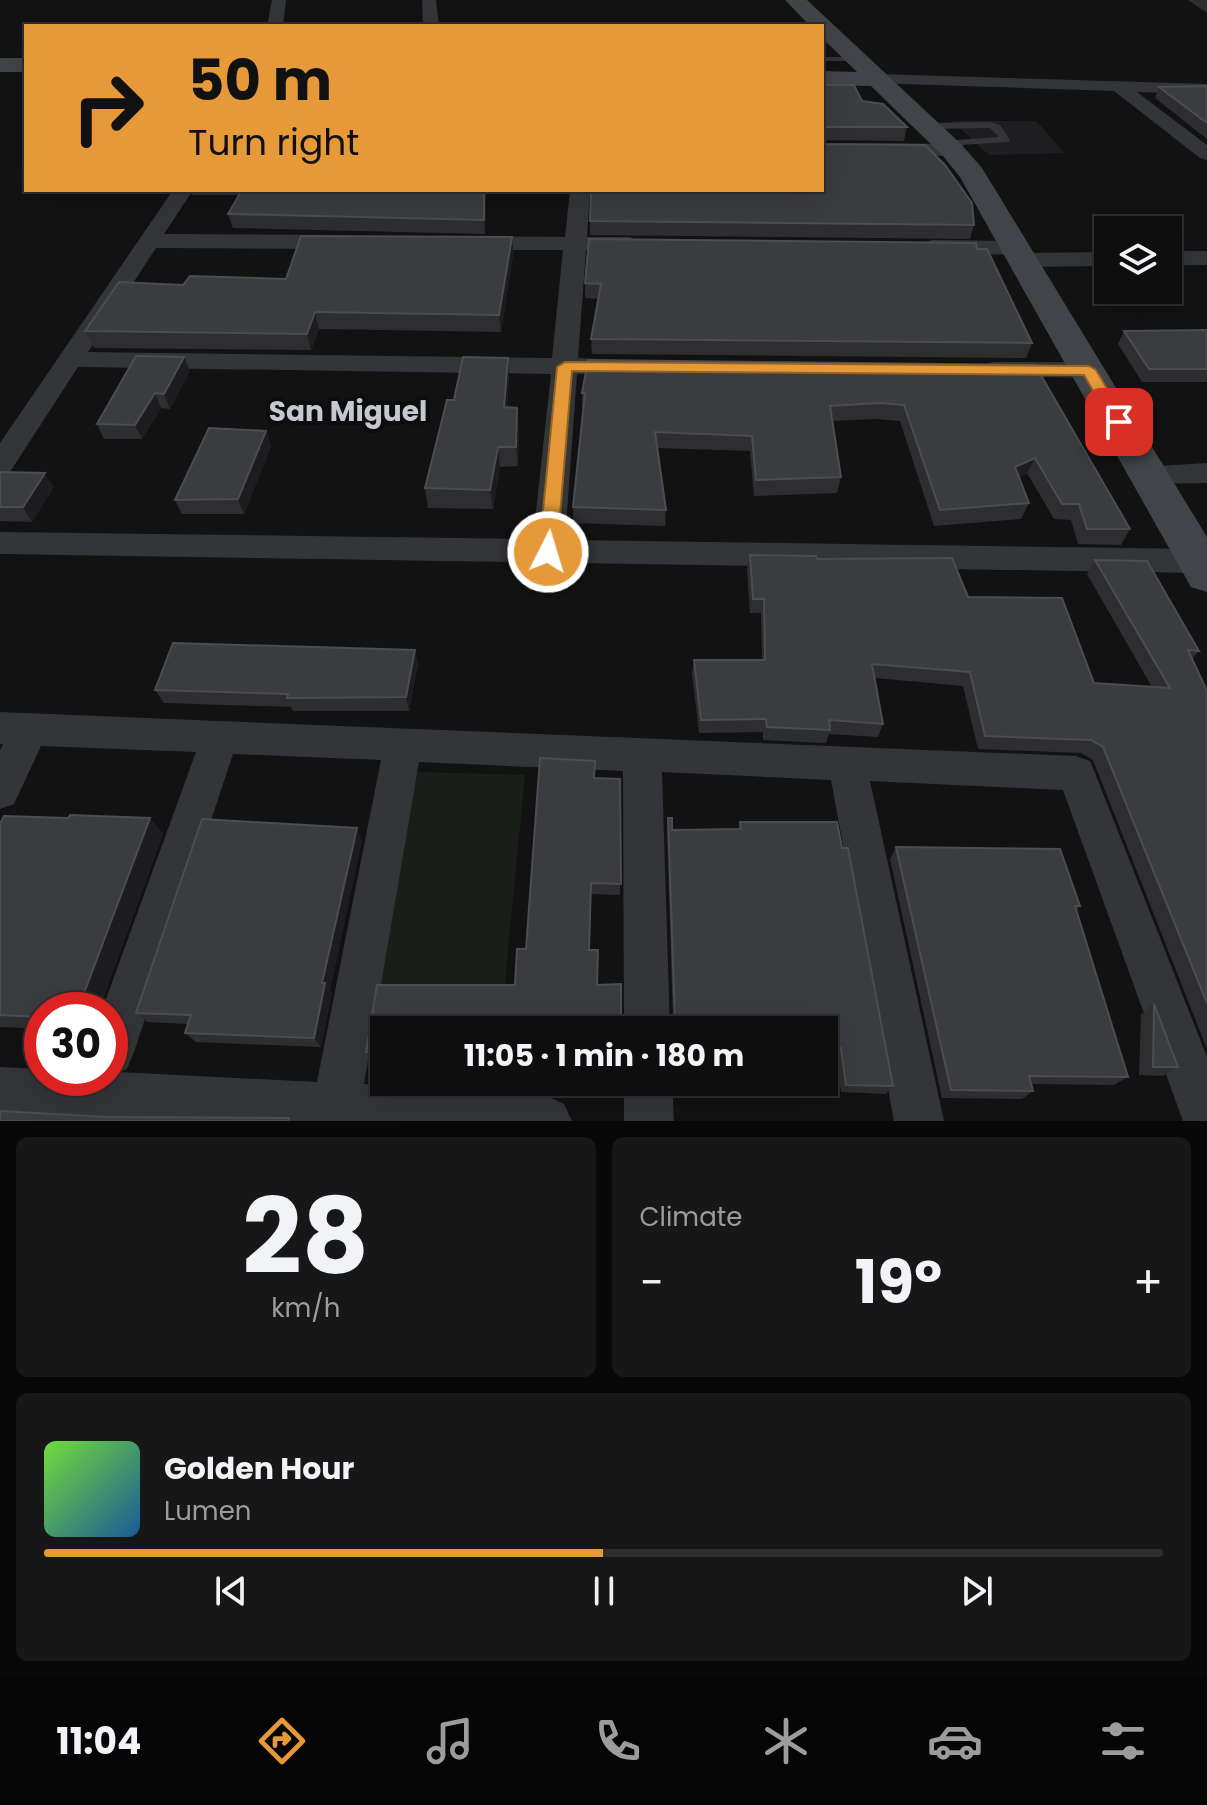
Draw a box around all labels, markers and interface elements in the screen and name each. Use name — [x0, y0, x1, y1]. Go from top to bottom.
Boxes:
text: 50 m — [188, 41, 332, 120]
icon: right — [56, 56, 160, 160]
text: Turn right — [188, 117, 359, 168]
map controls — [1094, 216, 1182, 304]
button: layers — [1094, 216, 1182, 304]
pin — [1085, 388, 1153, 456]
district label: San Miguel — [269, 392, 427, 431]
icon: arrive — [1097, 400, 1141, 444]
position arrow — [506, 510, 590, 594]
speed limit sign: 30 — [24, 992, 128, 1096]
text: 11:05 · 1 min · 180 m — [464, 1034, 744, 1077]
text: 28 — [242, 1164, 369, 1309]
text: Climate — [640, 1199, 742, 1235]
text: 19° — [855, 1240, 942, 1324]
text: − — [640, 1252, 664, 1313]
text: + — [1133, 1252, 1163, 1313]
text: km/h — [271, 1290, 340, 1326]
text: Golden Hour — [164, 1447, 354, 1490]
text: Lumen — [164, 1493, 251, 1529]
icon: previous — [209, 1569, 253, 1613]
icon: pause — [582, 1569, 626, 1613]
icon: next — [955, 1569, 999, 1613]
icon: directions — [254, 1713, 310, 1769]
icon: music — [422, 1713, 478, 1769]
icon: phone — [590, 1713, 646, 1769]
icon: climate — [758, 1713, 814, 1769]
icon: car — [927, 1713, 983, 1769]
icon: filters — [1095, 1713, 1151, 1769]
text: 11:04 — [56, 1716, 141, 1767]

